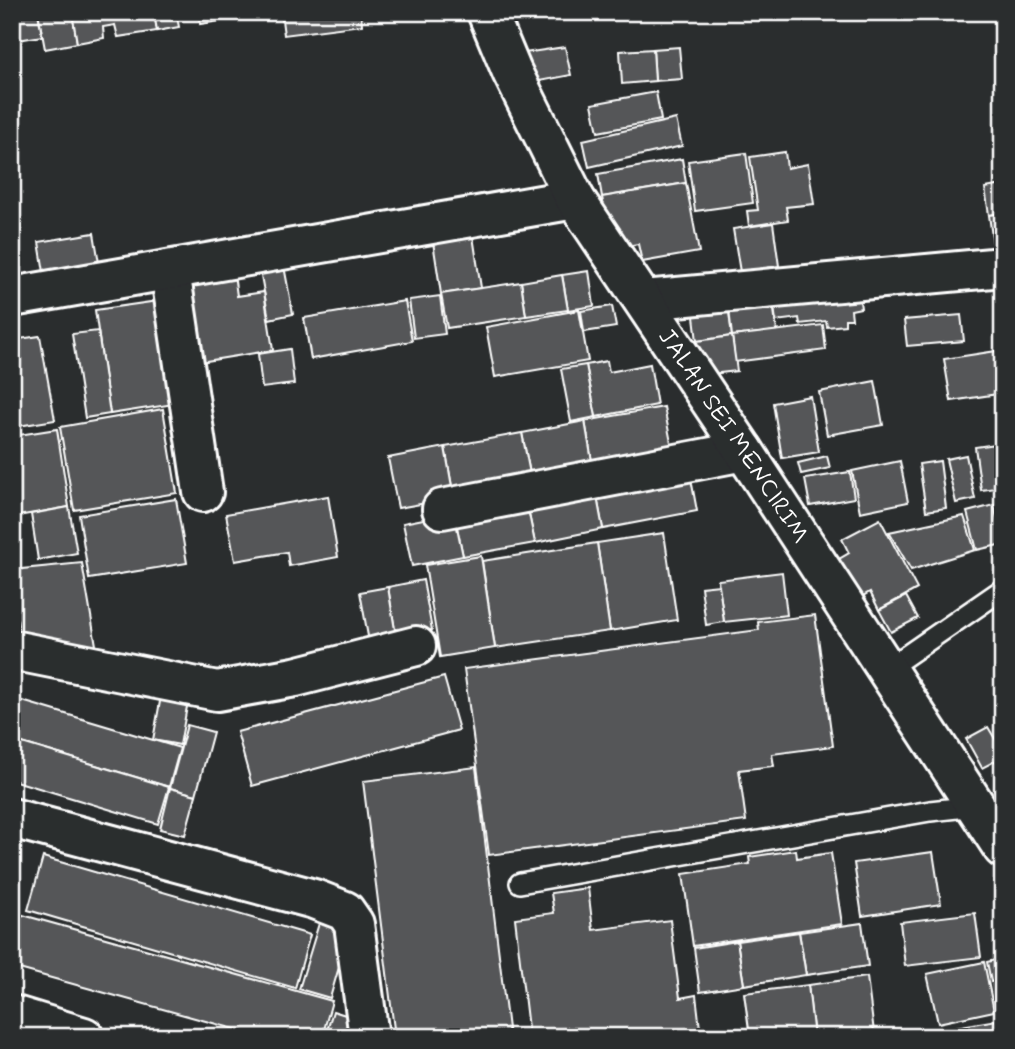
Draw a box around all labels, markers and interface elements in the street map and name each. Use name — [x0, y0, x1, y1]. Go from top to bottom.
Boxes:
street label: JALAN SEI MENCIRIM — [651, 323, 816, 550]

